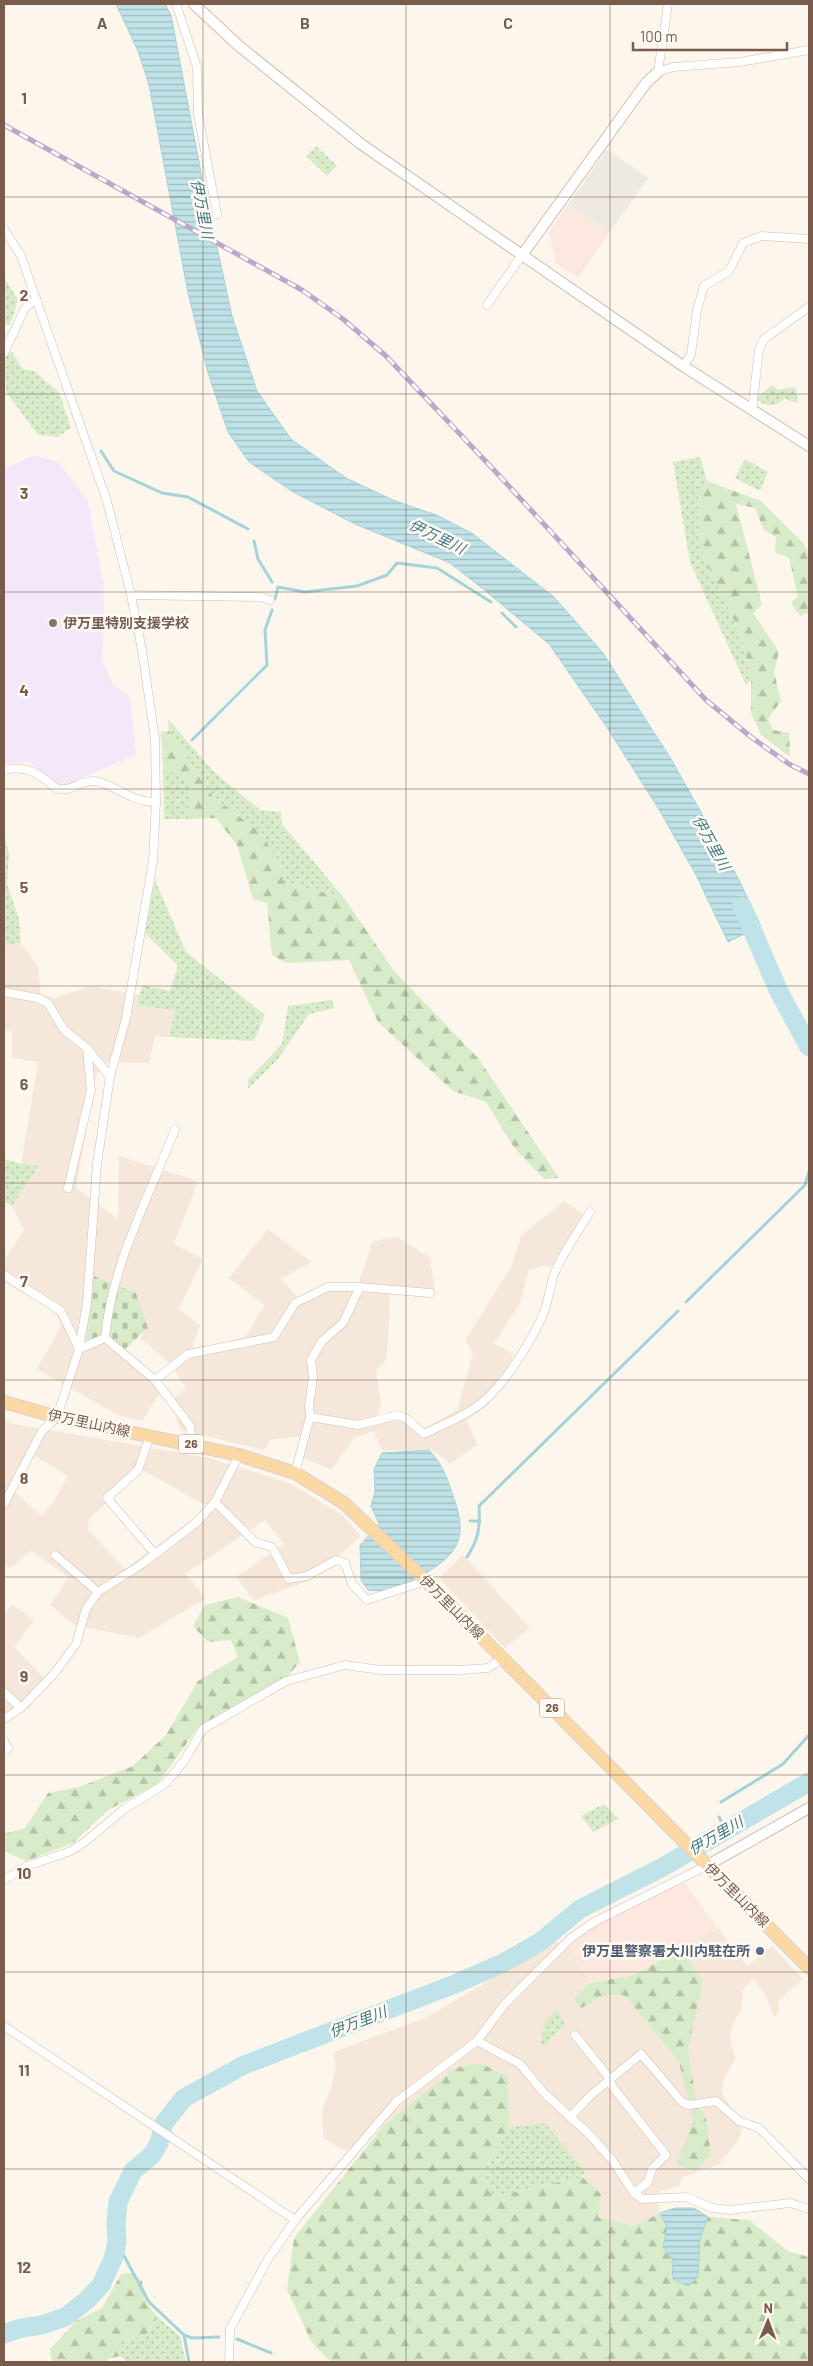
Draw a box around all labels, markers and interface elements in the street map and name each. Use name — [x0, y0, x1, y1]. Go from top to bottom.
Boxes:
text: A — [97, 13, 108, 32]
text: B — [300, 13, 310, 32]
text: C — [503, 13, 513, 32]
scale bar — [633, 20, 787, 52]
text: 100 m — [640, 27, 678, 45]
text: 1 — [21, 88, 27, 107]
water label: 伊万里川 — [188, 178, 218, 242]
text: 2 — [20, 285, 29, 304]
text: 3 — [20, 483, 28, 502]
water label: 伊万里川 — [407, 515, 470, 558]
place label: 伊万里特別支援学校 — [63, 614, 189, 631]
marker: 伊万里特別支援学校 — [47, 617, 59, 629]
text: 4 — [19, 680, 29, 699]
water label: 伊万里川 — [689, 812, 735, 875]
text: 5 — [20, 877, 29, 896]
text: 6 — [20, 1074, 29, 1093]
text: 7 — [20, 1271, 28, 1290]
street label: 伊万里山内線 — [46, 1405, 132, 1440]
road number: 26 — [178, 1435, 204, 1454]
text: 8 — [20, 1468, 29, 1487]
street label: 伊万里山内線 — [417, 1571, 488, 1642]
text: 9 — [20, 1666, 28, 1685]
road number: 26 — [540, 1699, 564, 1718]
water label: 伊万里川 — [685, 1811, 748, 1858]
street label: 伊万里山内線 — [702, 1859, 773, 1930]
text: 10 — [17, 1863, 31, 1882]
place label: 伊万里警察署大川内駐在所 — [582, 1942, 750, 1959]
marker: 伊万里警察署大川内駐在所 — [754, 1945, 766, 1957]
water label: 伊万里川 — [326, 2001, 391, 2040]
text: 11 — [18, 2060, 30, 2079]
text: 12 — [17, 2257, 31, 2276]
north arrow — [743, 2296, 793, 2346]
text: N — [763, 2299, 773, 2316]

